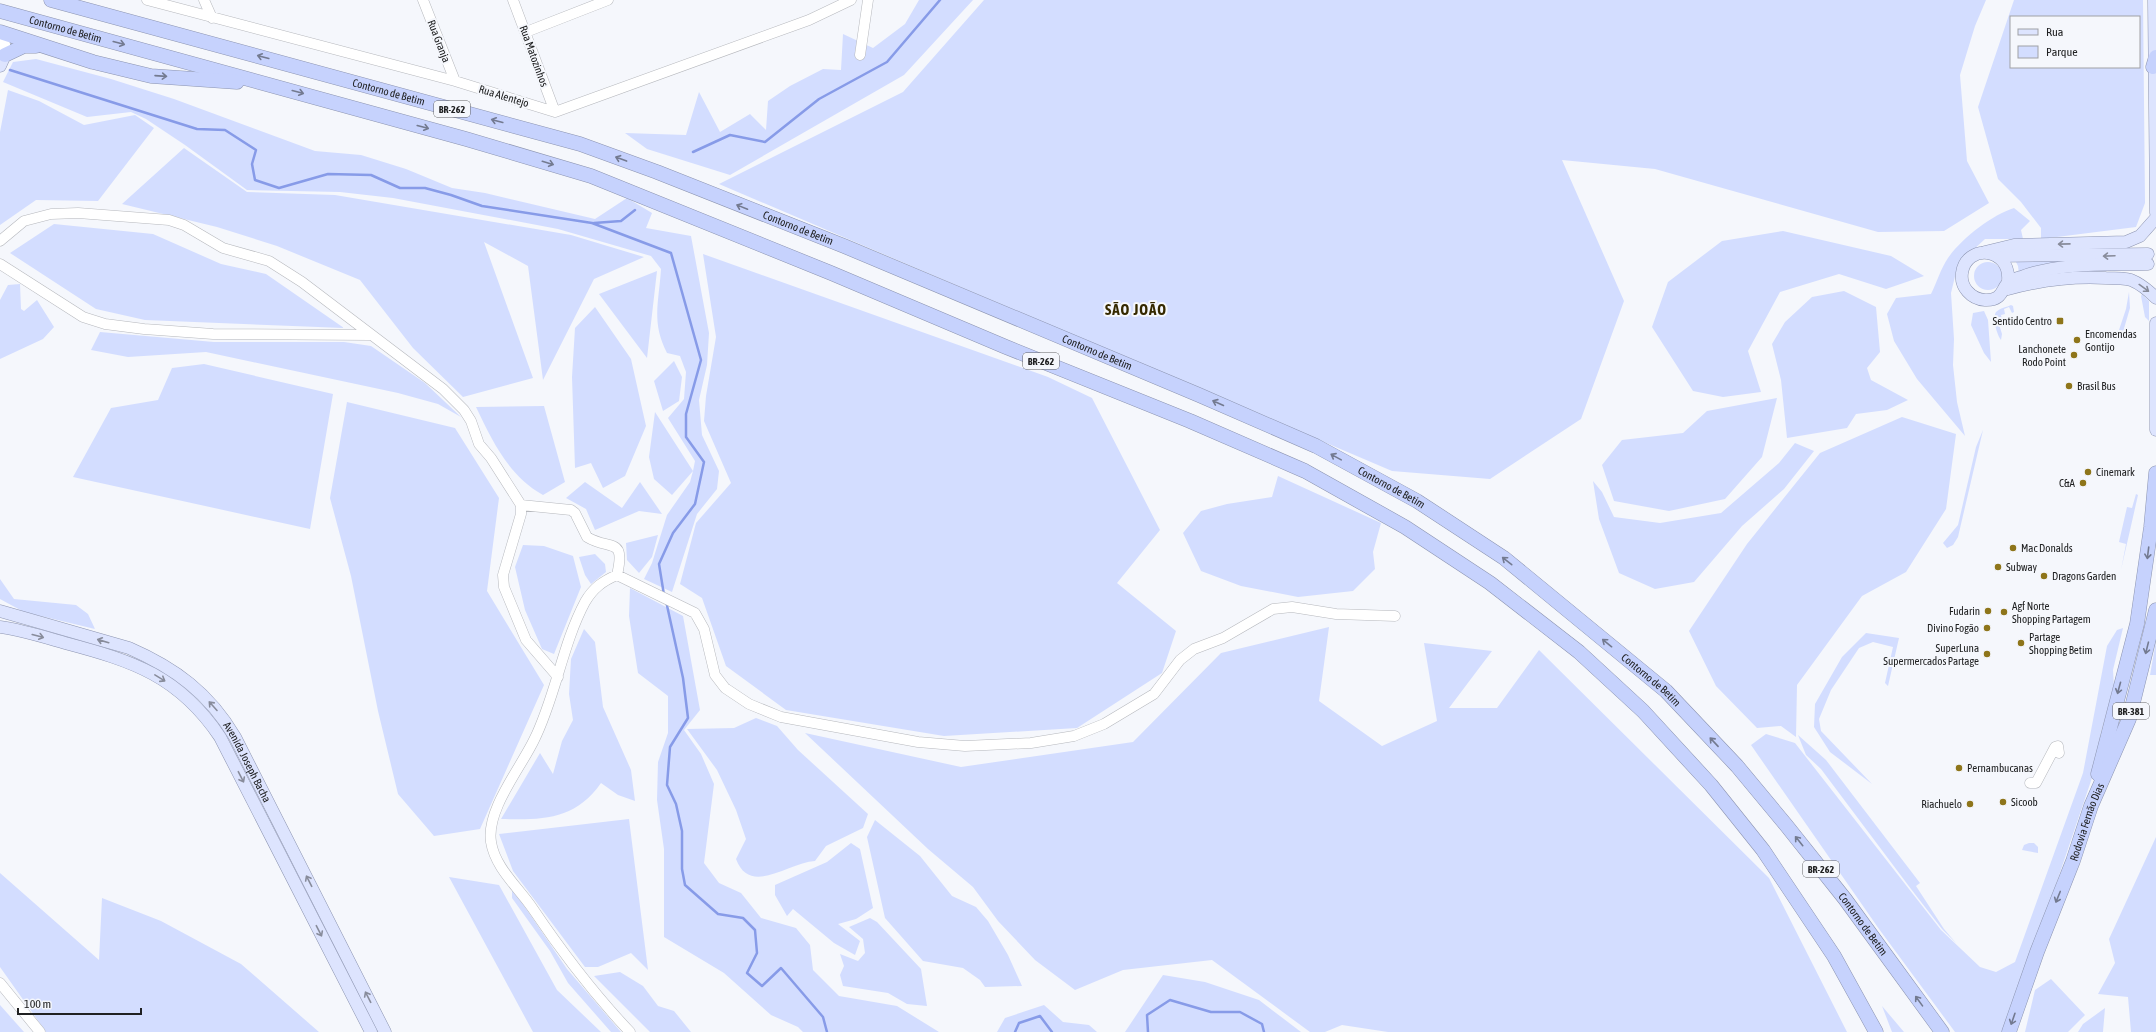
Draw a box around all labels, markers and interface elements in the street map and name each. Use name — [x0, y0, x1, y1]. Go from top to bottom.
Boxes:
street label: Contorno de Betim — [28, 13, 103, 45]
legend — [2010, 16, 2140, 68]
street label: Rua Granja — [425, 18, 453, 64]
street label: Rua Matozinhos — [517, 24, 551, 88]
text: Rua — [2046, 25, 2063, 39]
one-way arrow — [112, 40, 125, 48]
text: Parque — [2046, 45, 2078, 59]
one-way arrow — [257, 53, 270, 61]
one-way arrow — [154, 73, 167, 80]
street label: Contorno de Betim — [351, 76, 426, 108]
street label: Rua Alentejo — [478, 83, 530, 109]
one-way arrow — [291, 89, 304, 97]
road number: BR-262 — [434, 101, 470, 117]
one-way arrow — [490, 117, 503, 124]
one-way arrow — [417, 124, 430, 131]
one-way arrow — [615, 155, 627, 163]
one-way arrow — [542, 160, 555, 167]
one-way arrow — [736, 203, 748, 210]
street label: Contorno de Betim — [761, 209, 835, 247]
one-way arrow — [2058, 240, 2071, 248]
one-way arrow — [2103, 252, 2116, 260]
one-way arrow — [2138, 284, 2149, 292]
district label: SÃO JOÃO — [1105, 301, 1167, 318]
place label: Sentido Centro — [1993, 315, 2052, 327]
marker: Sentido Centro — [2055, 316, 2065, 326]
place label: Encomendas Gontijo — [2085, 328, 2137, 353]
street label: Contorno de Betim — [1061, 332, 1134, 372]
marker: Encomendas Gontijo — [2072, 335, 2082, 345]
place label: Lanchonete Rodo Point — [2018, 343, 2066, 368]
marker: Lanchonete Rodo Point — [2069, 350, 2079, 360]
road number: BR-262 — [1023, 353, 1059, 369]
place label: Brasil Bus — [2077, 380, 2116, 392]
marker: Brasil Bus — [2064, 381, 2074, 391]
one-way arrow — [1212, 399, 1224, 406]
one-way arrow — [1330, 452, 1342, 460]
street label: Contorno de Betim — [1356, 464, 1427, 511]
place label: Cinemark — [2096, 466, 2135, 478]
marker: Cinemark — [2083, 467, 2093, 477]
place label: C&A — [2059, 477, 2076, 489]
marker: C&A — [2078, 478, 2088, 488]
place label: Mac Donalds — [2021, 542, 2073, 554]
marker: Mac Donalds — [2008, 543, 2018, 553]
one-way arrow — [2144, 546, 2152, 559]
one-way arrow — [1501, 556, 1512, 565]
place label: Subway — [2006, 561, 2038, 573]
marker: Subway — [1993, 562, 2003, 572]
place label: Dragons Garden — [2052, 570, 2116, 582]
marker: Dragons Garden — [2039, 571, 2049, 581]
place label: Agf Norte Shopping Partagem — [2012, 600, 2091, 625]
place label: Fudarin — [1949, 605, 1980, 617]
marker: Fudarin — [1983, 606, 1993, 616]
marker: Agf Norte Shopping Partagem — [1999, 607, 2009, 617]
place label: Divino Fogão — [1927, 622, 1979, 634]
marker: Divino Fogão — [1982, 623, 1992, 633]
place label: Partage Shopping Betim — [2029, 631, 2093, 656]
one-way arrow — [31, 633, 44, 640]
one-way arrow — [97, 637, 110, 644]
marker: Partage Shopping Betim — [2016, 638, 2026, 648]
one-way arrow — [1602, 639, 1613, 647]
one-way arrow — [2143, 641, 2150, 654]
place label: SuperLuna Supermercados Partage — [1883, 642, 1979, 667]
marker: SuperLuna Supermercados Partage — [1982, 649, 1992, 659]
street label: Contorno de Betim — [1619, 651, 1683, 709]
one-way arrow — [154, 674, 166, 682]
one-way arrow — [2115, 682, 2122, 695]
one-way arrow — [208, 701, 218, 711]
road number: BR-381 — [2113, 703, 2149, 719]
street label: Avenida Joseph Bacha — [221, 719, 273, 804]
one-way arrow — [1709, 737, 1719, 747]
place label: Pernambucanas — [1967, 762, 2033, 774]
marker: Pernambucanas — [1954, 763, 1964, 773]
one-way arrow — [237, 771, 245, 783]
street label: Rodovia Fernão Dias — [2067, 781, 2106, 863]
place label: Sicoob — [2011, 796, 2038, 808]
marker: Sicoob — [1998, 797, 2008, 807]
place label: Riachuelo — [1921, 798, 1962, 810]
marker: Riachuelo — [1965, 799, 1975, 809]
one-way arrow — [1794, 835, 1803, 846]
road number: BR-262 — [1803, 861, 1839, 877]
one-way arrow — [305, 876, 312, 888]
street label: Contorno de Betim — [1836, 890, 1890, 958]
one-way arrow — [2054, 891, 2062, 903]
one-way arrow — [316, 924, 323, 936]
scale bar — [18, 990, 141, 1016]
one-way arrow — [364, 991, 371, 1003]
one-way arrow — [1915, 995, 1923, 1006]
text: 100 m — [24, 997, 51, 1011]
one-way arrow — [2009, 1013, 2017, 1025]

